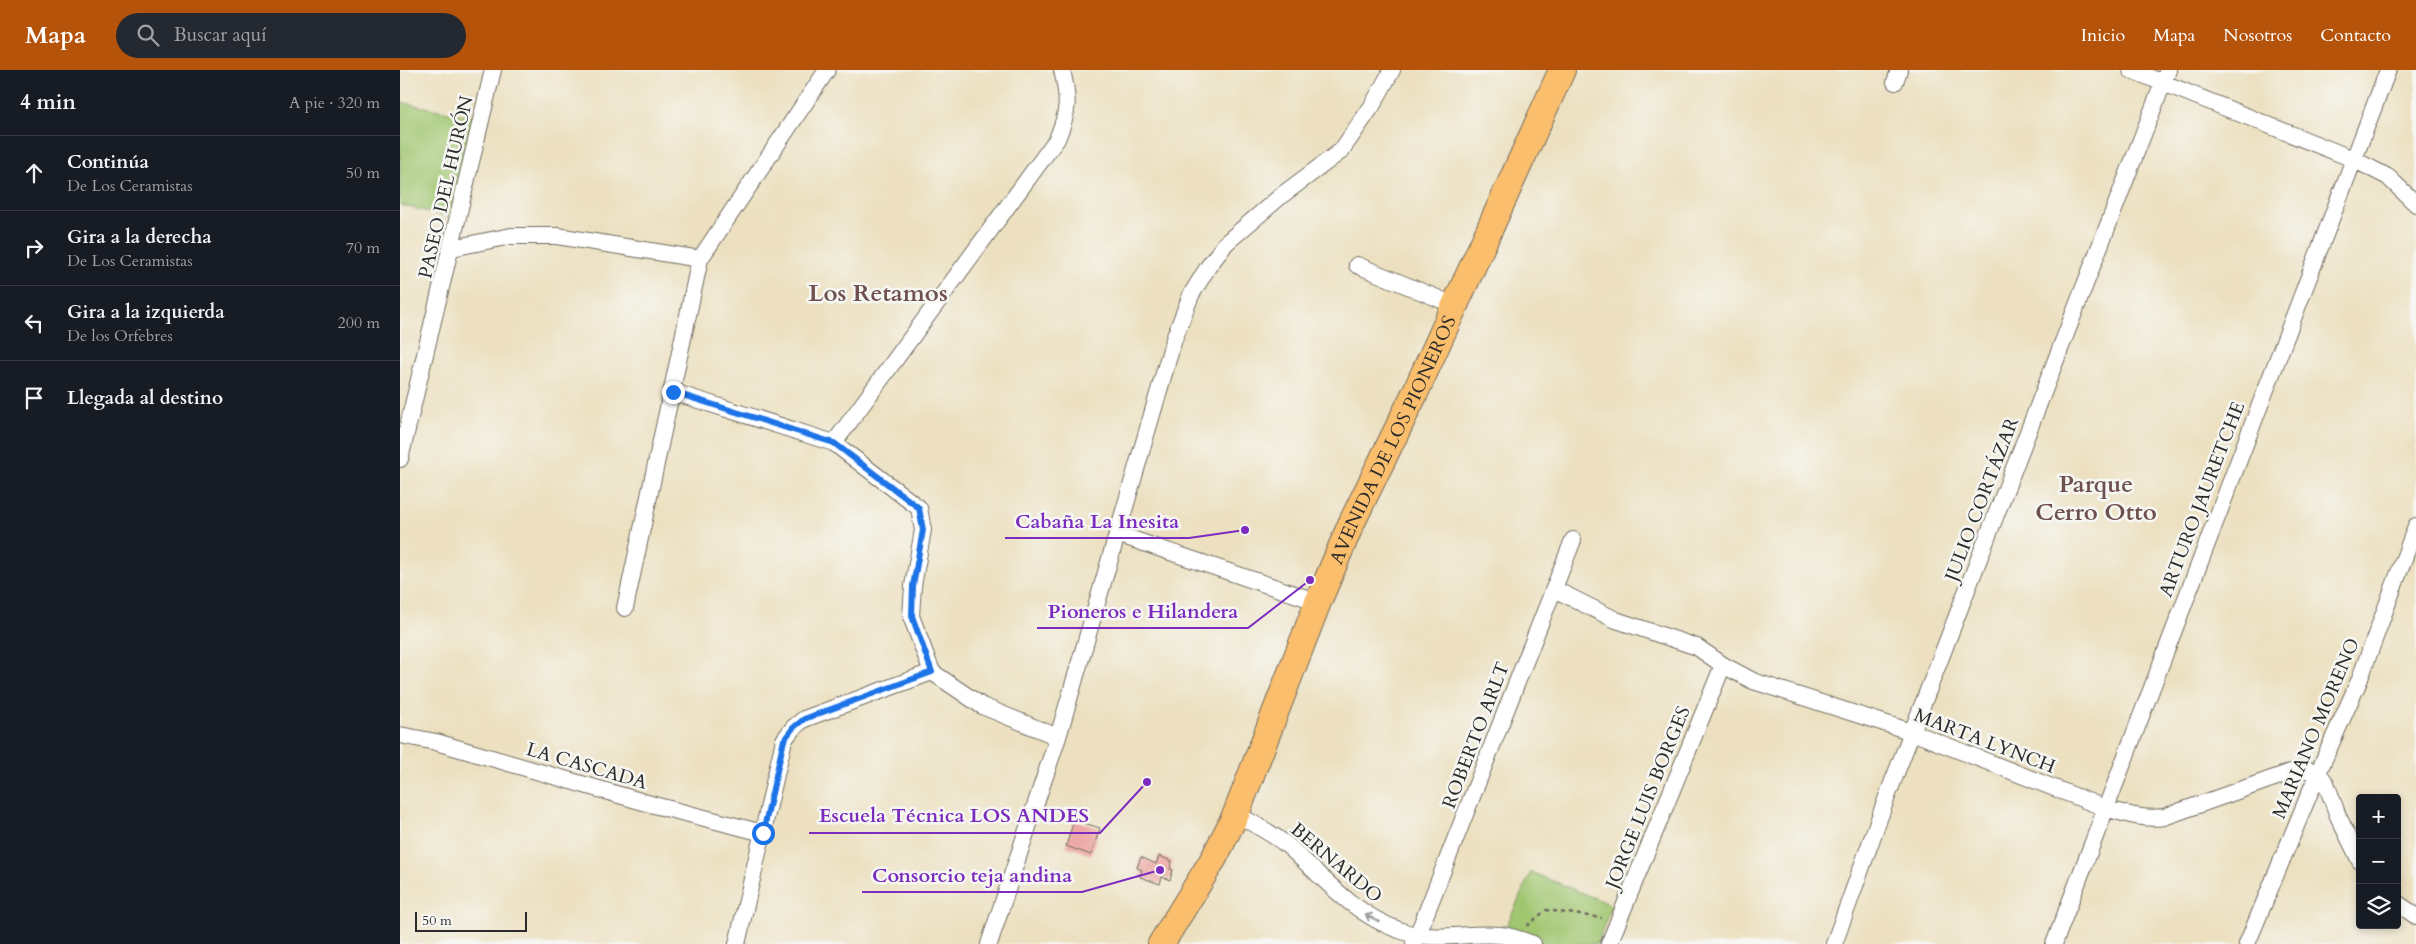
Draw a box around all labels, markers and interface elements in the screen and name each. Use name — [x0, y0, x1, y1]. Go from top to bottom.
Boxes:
search box — [116, 13, 466, 58]
text: Mapa — [25, 19, 86, 52]
icon: search — [134, 21, 162, 49]
text: Buscar aquí — [174, 22, 267, 48]
text: Inicio — [2081, 23, 2125, 48]
text: Mapa — [2153, 23, 2195, 48]
text: Nosotros — [2223, 23, 2292, 48]
text: Contacto — [2320, 23, 2391, 48]
text: 4 min — [20, 88, 76, 117]
text: A pie · 320 m — [289, 92, 380, 114]
street label: PASEO DEL HURÓN — [411, 93, 480, 281]
text: Continúa — [67, 149, 149, 175]
icon: ahead — [20, 159, 48, 187]
text: 50 m — [346, 162, 380, 184]
text: De Los Ceramistas — [67, 175, 193, 197]
text: Gira a la derecha — [67, 224, 212, 250]
icon: right — [20, 234, 48, 262]
text: 70 m — [346, 237, 380, 259]
text: De Los Ceramistas — [67, 250, 193, 272]
district label: Los Retamos — [808, 277, 948, 310]
text: Gira a la izquierda — [67, 299, 225, 325]
icon: left — [20, 309, 48, 337]
text: 200 m — [338, 312, 380, 334]
street label: AVENIDA DE LOS PIONEROS — [1323, 312, 1463, 568]
text: De los Orfebres — [67, 325, 173, 347]
route end — [662, 381, 685, 404]
icon: arrive — [20, 384, 48, 412]
text: Llegada al destino — [67, 385, 223, 411]
street label: ARTURO JAURETCHE — [2153, 398, 2251, 601]
street label: JULIO CORTÁZAR — [1938, 413, 2025, 588]
district label: Parque Cerro Otto — [2035, 468, 2157, 529]
callout: Cabaña La Inesita — [1005, 503, 1189, 538]
text: Cabaña La Inesita — [1015, 508, 1179, 535]
callout: Pioneros e Hilandera — [1037, 593, 1248, 628]
text: Pioneros e Hilandera — [1048, 598, 1238, 625]
street label: MARIANO MORENO — [2266, 634, 2366, 823]
street label: ROBERTO ARLT — [1436, 658, 1516, 812]
street label: JORGE LUIS BORGES — [1598, 702, 1696, 895]
street label: MARTA LYNCH — [1910, 702, 2059, 780]
street label: LA CASCADA — [523, 736, 651, 796]
map controls — [2356, 794, 2401, 929]
button: + — [2356, 794, 2401, 839]
callout: Escuela Técnica LOS ANDES — [809, 798, 1100, 833]
text: Escuela Técnica LOS ANDES — [819, 802, 1089, 829]
street label: BERNARDO — [1285, 817, 1388, 909]
route start — [752, 822, 775, 845]
button: − — [2356, 839, 2401, 884]
callout: Consorcio teja andina — [862, 857, 1082, 892]
text: Consorcio teja andina — [872, 862, 1072, 889]
button: layers — [2356, 884, 2401, 929]
scale bar — [415, 909, 528, 932]
text: 50 m — [422, 911, 452, 930]
one-way arrow — [1365, 913, 1380, 923]

